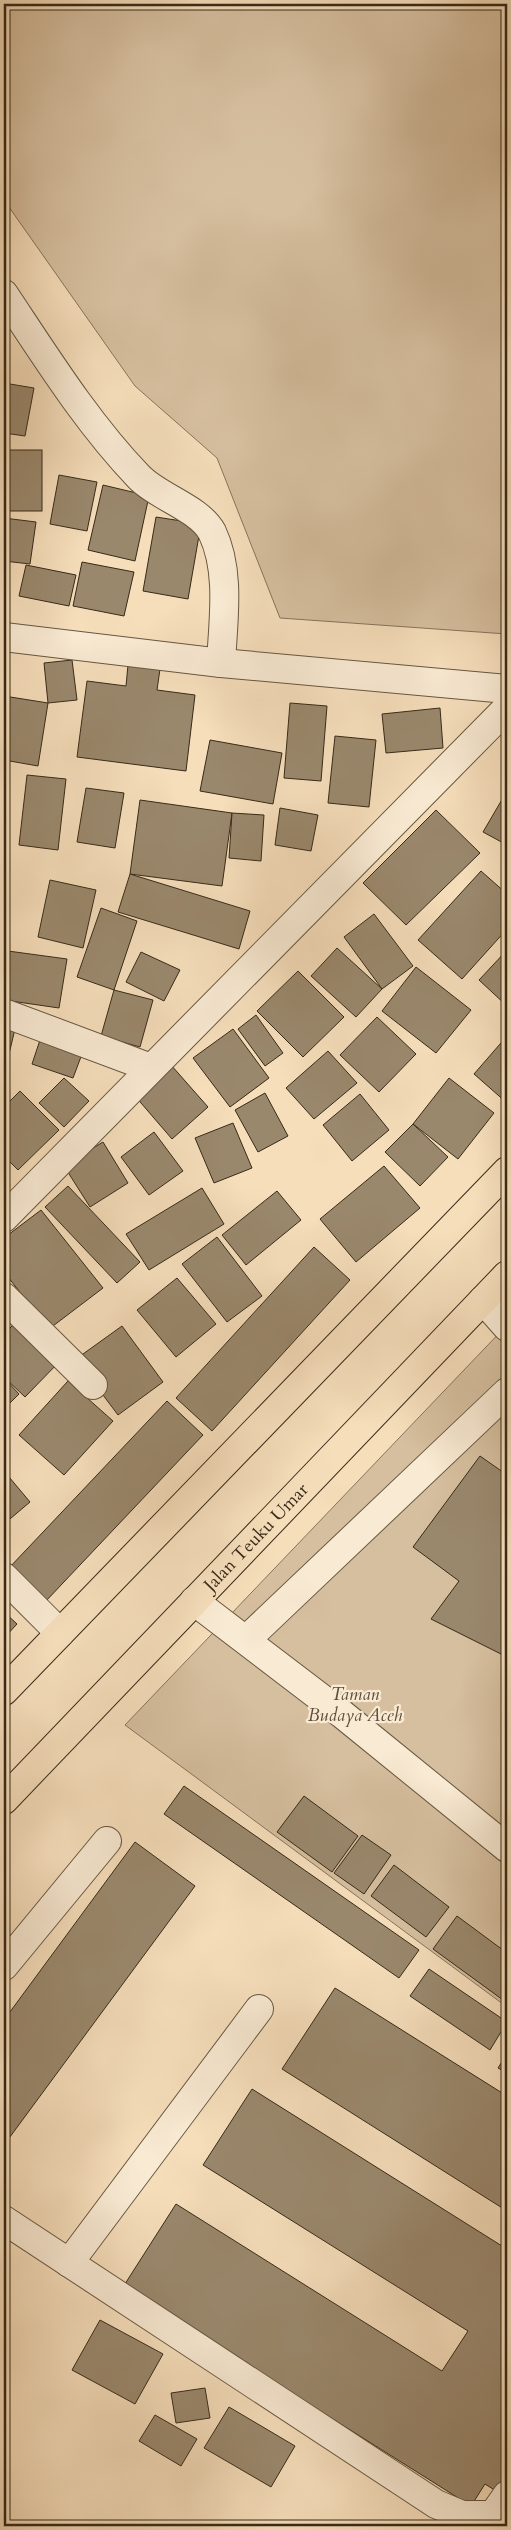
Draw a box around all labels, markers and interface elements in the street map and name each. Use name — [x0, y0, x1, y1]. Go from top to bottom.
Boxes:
street label: Jalan Teuku Umar — [196, 1478, 314, 1599]
park label: Taman Budaya Aceh — [308, 1682, 403, 1728]

